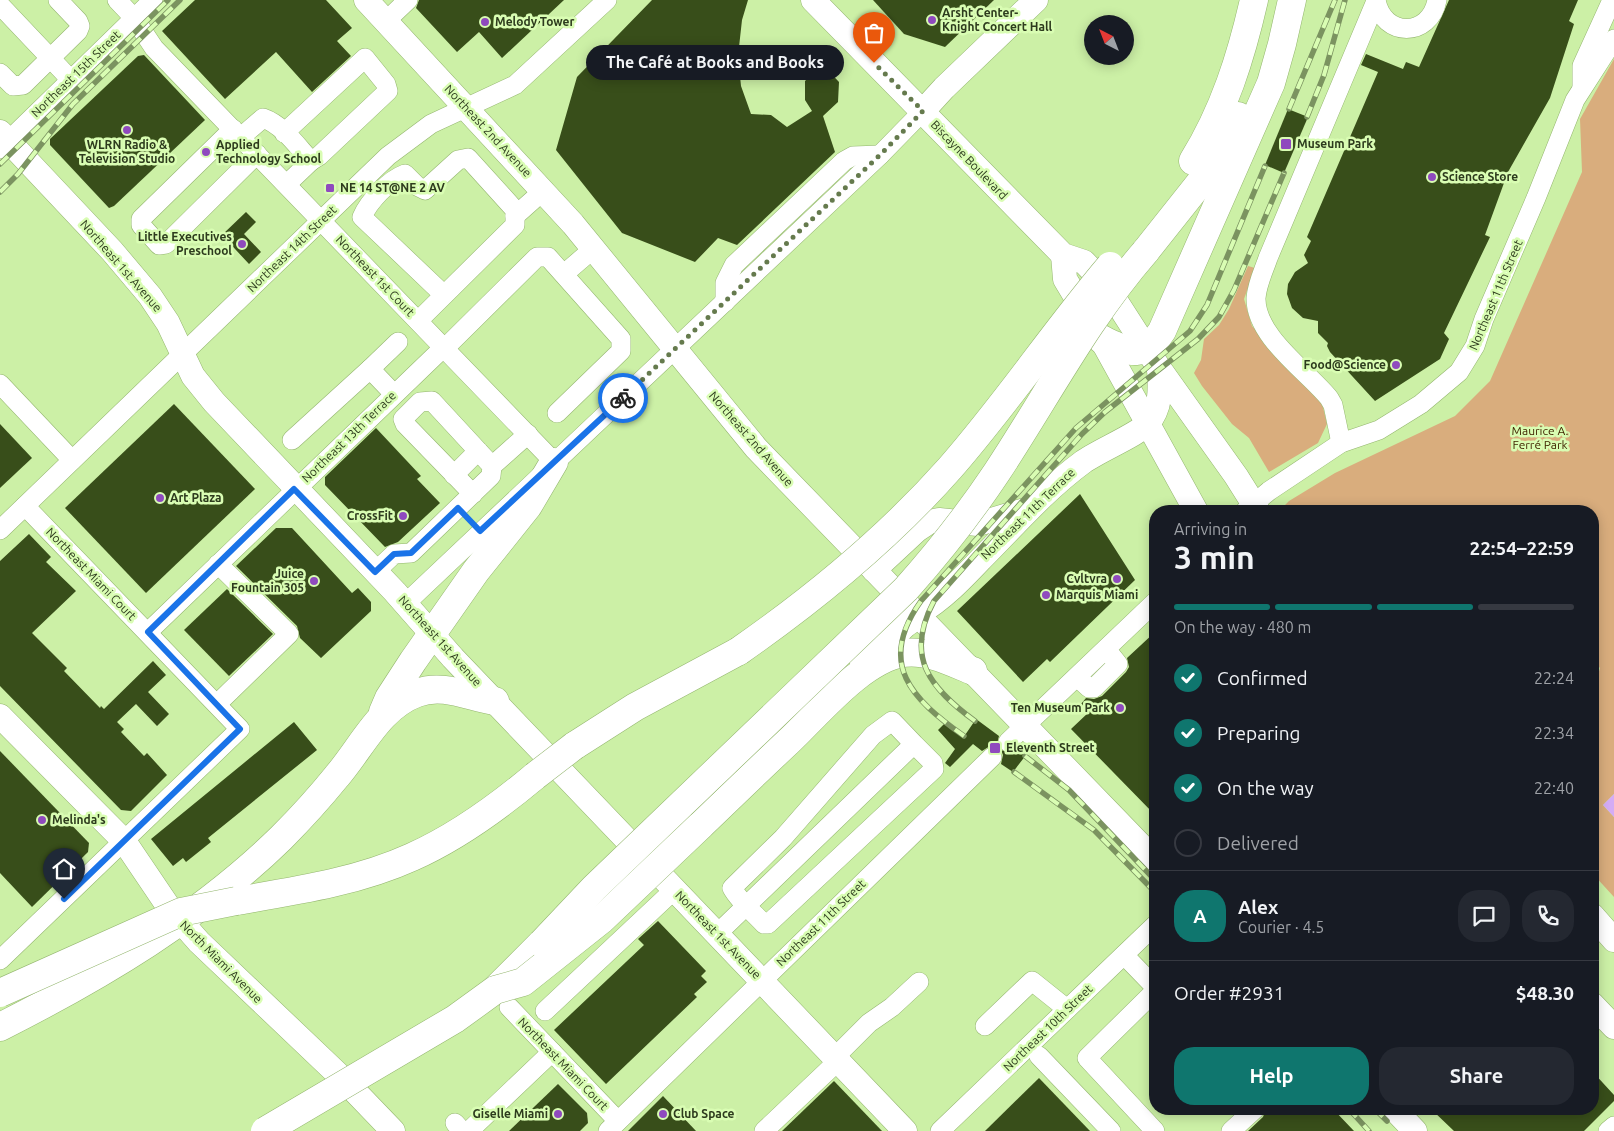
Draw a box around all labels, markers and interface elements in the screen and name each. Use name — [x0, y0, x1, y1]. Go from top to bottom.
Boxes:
place label: Arsht Center- Knight Concert Hall — [942, 6, 1053, 33]
pin — [853, 12, 895, 63]
marker: Arsht Center- Knight Concert Hall — [926, 14, 938, 26]
place label: Melody Tower — [495, 15, 575, 28]
north arrow — [1084, 15, 1134, 65]
map controls — [1084, 15, 1134, 65]
marker: Melody Tower — [479, 16, 491, 28]
icon: bag — [860, 19, 888, 47]
street label: Northeast 15th Street — [29, 28, 123, 119]
callout: The Café at Books and Books — [586, 46, 844, 80]
text: The Café at Books and Books — [606, 53, 824, 71]
street label: Northeast 2nd Avenue — [442, 82, 534, 179]
street label: Biscayne Boulevard — [928, 118, 1010, 202]
marker: WLRN Radio & Television Studio — [121, 124, 133, 136]
marker: Museum Park — [1279, 137, 1293, 151]
place label: Museum Park — [1297, 137, 1373, 150]
place label: WLRN Radio & Television Studio — [79, 138, 175, 165]
place label: Applied Technology School — [216, 138, 322, 165]
marker: Applied Technology School — [200, 146, 212, 158]
place label: Science Store — [1442, 170, 1518, 183]
marker: Science Store — [1426, 171, 1438, 183]
place label: NE 14 ST@NE 2 AV — [340, 181, 446, 194]
marker: NE 14 ST@NE 2 AV — [324, 182, 336, 194]
street label: Northeast 14th Street — [245, 203, 339, 294]
street label: Northeast 1st Avenue — [78, 217, 165, 314]
place label: Little Executives Preschool — [138, 230, 232, 257]
street label: Northeast 1st Court — [333, 233, 417, 319]
street label: Northeast 11th Street — [1466, 237, 1525, 352]
marker: Little Executives Preschool — [236, 238, 248, 250]
place label: Food@Science — [1304, 358, 1386, 371]
marker: Food@Science — [1390, 359, 1402, 371]
courier — [598, 373, 648, 423]
icon: bike — [609, 384, 637, 412]
street label: Northeast 13th Terrace — [299, 388, 398, 485]
street label: Northeast 2nd Avenue — [707, 389, 796, 489]
park label: Maurice A. Ferré Park — [1512, 424, 1568, 451]
street label: Northeast 11th Terrace — [978, 465, 1077, 562]
place label: Art Plaza — [170, 491, 222, 504]
marker: Art Plaza — [154, 492, 166, 504]
place label: CrossFit — [347, 509, 393, 522]
marker: CrossFit — [397, 510, 409, 522]
text: Arriving in — [1174, 520, 1247, 538]
street label: Northeast Miami Court — [44, 525, 139, 623]
text: 22:54–22:59 — [1469, 537, 1574, 559]
text: 3 min — [1174, 539, 1255, 575]
place label: Juice Fountain 305 — [231, 567, 304, 594]
place label: Cvltvra — [1066, 572, 1107, 585]
marker: Cvltvra — [1111, 573, 1123, 585]
marker: Juice Fountain 305 — [308, 575, 320, 587]
place label: Marquis Miami — [1056, 588, 1138, 601]
marker: Marquis Miami — [1040, 589, 1052, 601]
street label: Northeast 1st Avenue — [396, 593, 484, 689]
text: On the way · 480 m — [1174, 618, 1311, 636]
icon: check — [1174, 664, 1202, 692]
text: Confirmed — [1217, 667, 1308, 689]
text: 22:24 — [1534, 669, 1574, 687]
place label: Ten Museum Park — [1011, 701, 1110, 714]
marker: Ten Museum Park — [1114, 702, 1126, 714]
icon: check — [1174, 719, 1202, 747]
text: Preparing — [1217, 722, 1301, 744]
text: 22:34 — [1534, 724, 1574, 742]
marker: Eleventh Street — [988, 741, 1002, 755]
place label: Eleventh Street — [1006, 741, 1095, 754]
icon: check — [1174, 774, 1202, 802]
text: On the way — [1217, 777, 1314, 799]
text: 22:40 — [1534, 779, 1574, 797]
place label: Melinda's — [52, 813, 106, 826]
marker: Melinda's — [36, 814, 48, 826]
text: Delivered — [1217, 832, 1299, 854]
pin — [43, 848, 85, 899]
icon: home — [50, 855, 78, 883]
street label: Northeast 11th Street — [774, 877, 868, 968]
street label: Northeast 1st Avenue — [673, 888, 764, 981]
button: chat — [1458, 890, 1510, 942]
button: phone — [1522, 890, 1574, 942]
text: Alex — [1238, 896, 1278, 918]
text: A — [1193, 905, 1207, 927]
street label: North Miami Avenue — [178, 918, 265, 1005]
text: Courier · 4.5 — [1238, 918, 1324, 936]
street label: Northeast 10th Street — [1001, 982, 1095, 1073]
text: Order #2931 — [1174, 982, 1284, 1004]
text: $48.30 — [1516, 982, 1574, 1004]
street label: Northeast Miami Court — [516, 1015, 611, 1113]
button: Help — [1174, 1047, 1369, 1105]
button: Share — [1379, 1047, 1574, 1105]
place label: Giselle Miami — [473, 1107, 548, 1120]
place label: Club Space — [673, 1107, 735, 1120]
marker: Giselle Miami — [552, 1108, 564, 1120]
marker: Club Space — [657, 1108, 669, 1120]

